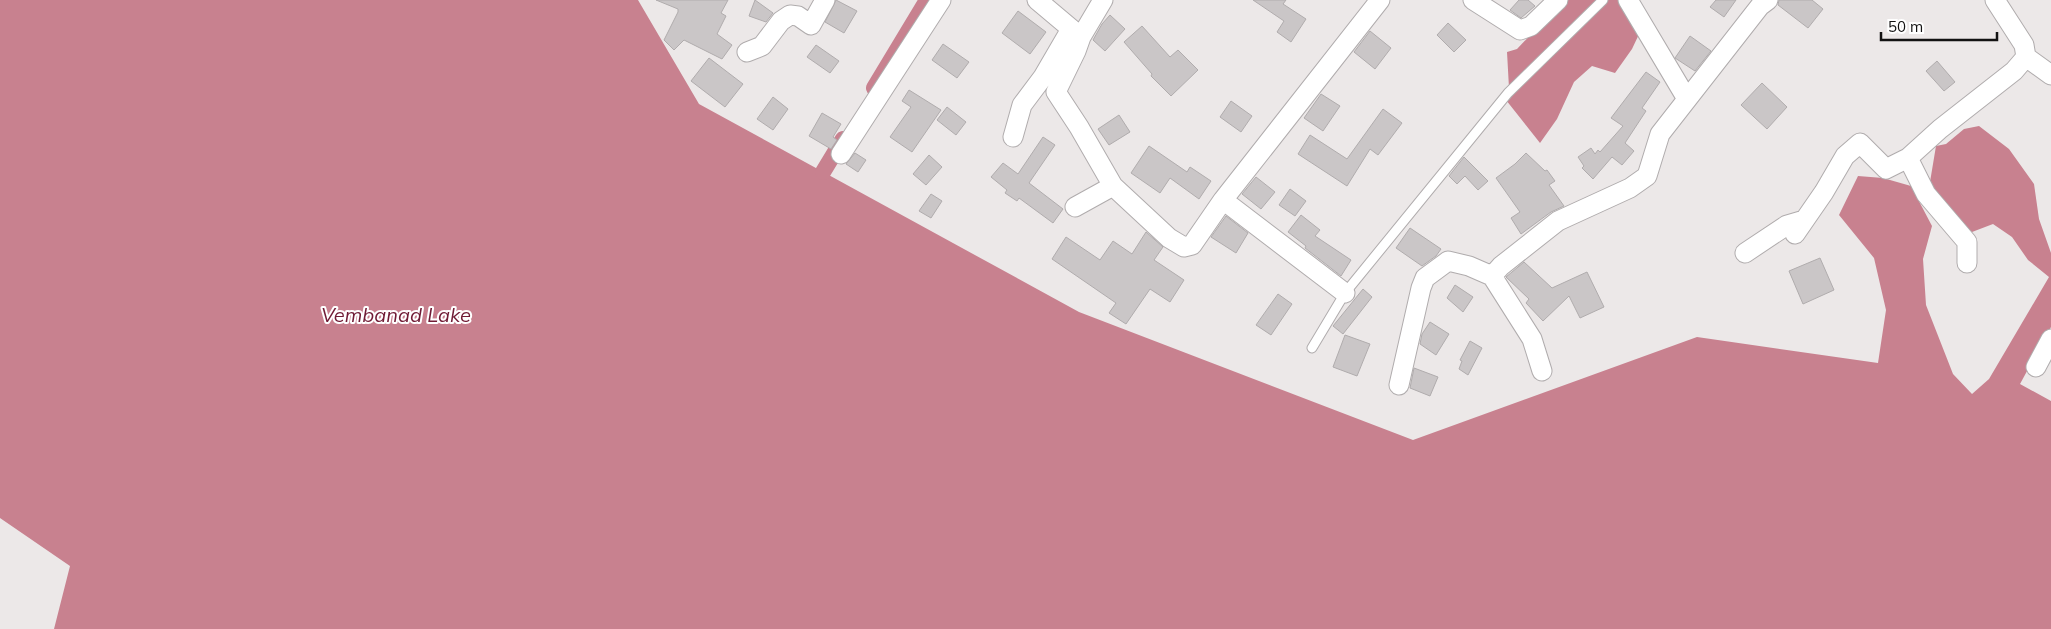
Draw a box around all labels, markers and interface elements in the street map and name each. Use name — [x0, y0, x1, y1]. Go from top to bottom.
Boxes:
scale bar — [1881, 10, 1997, 42]
text: 50 m — [1888, 17, 1923, 36]
water label: Vembanad Lake — [321, 302, 471, 327]

